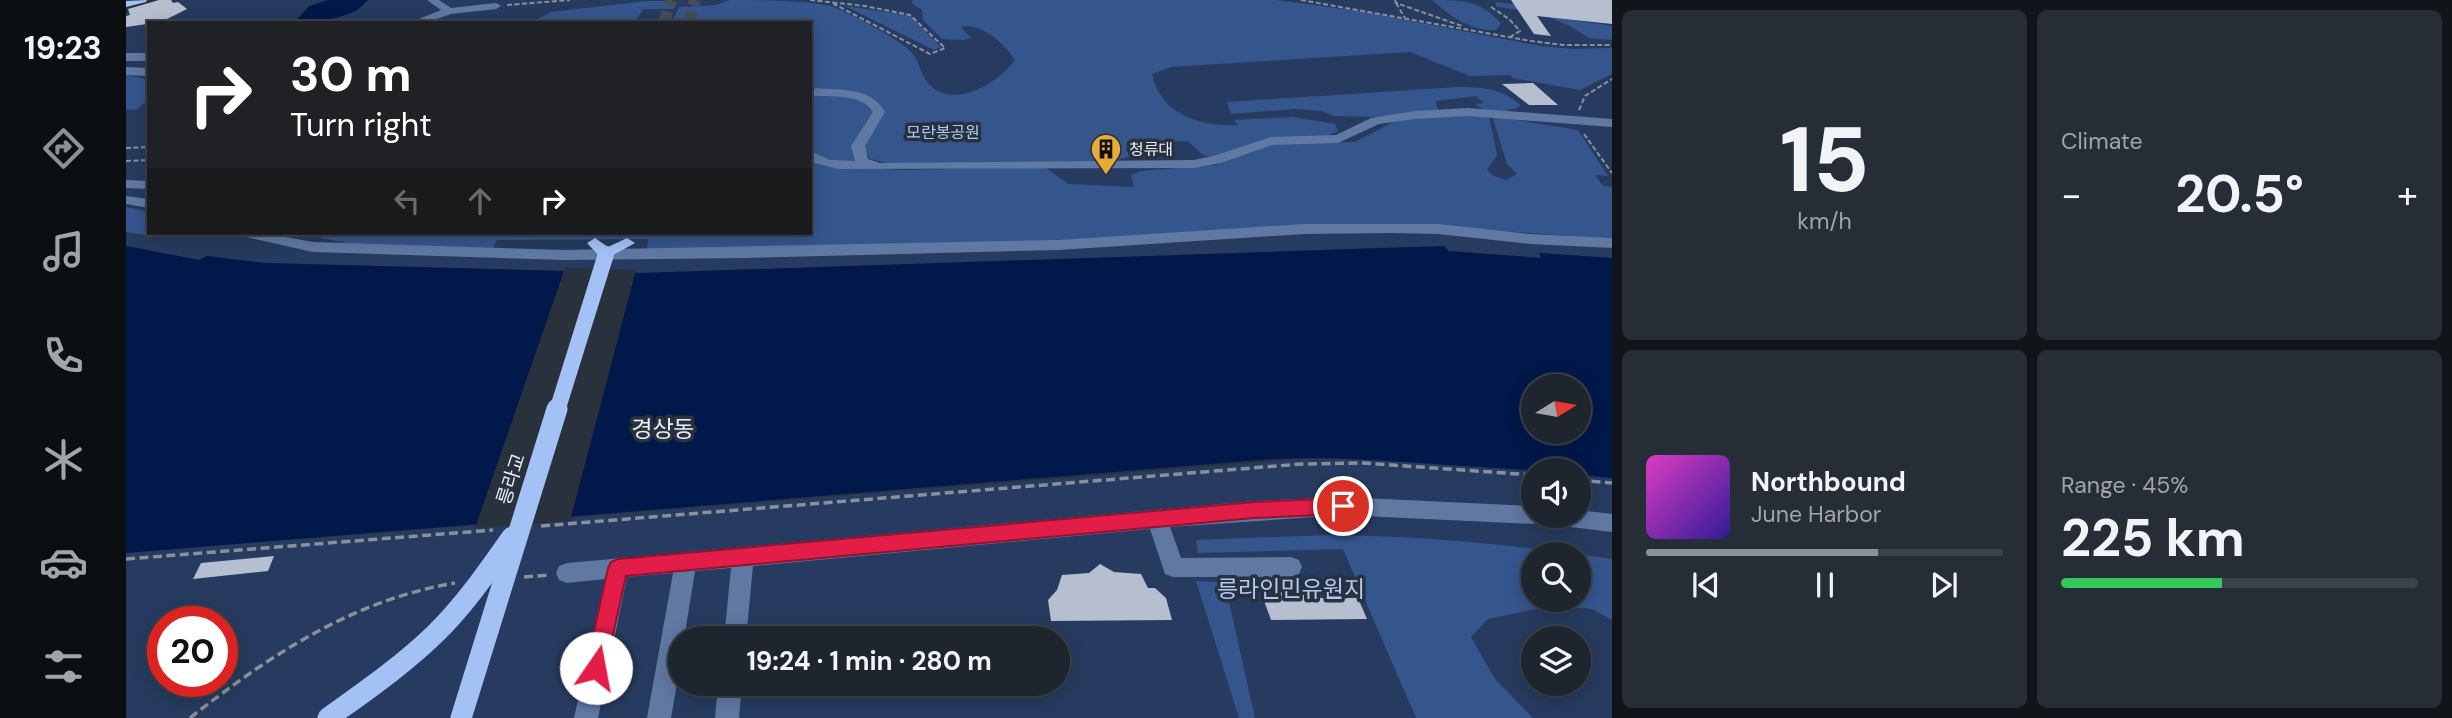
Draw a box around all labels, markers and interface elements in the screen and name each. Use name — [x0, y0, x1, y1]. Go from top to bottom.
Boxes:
text: 19:23 — [24, 27, 102, 69]
text: 30 m — [290, 42, 412, 106]
icon: right — [175, 49, 266, 140]
text: 15 — [1780, 101, 1869, 219]
text: Turn right — [290, 104, 432, 146]
park label: 모란봉공원 — [906, 122, 980, 143]
icon: directions — [39, 124, 88, 173]
text: Climate — [2061, 126, 2143, 156]
building icon: 청류대 — [1089, 132, 1123, 176]
place label: 청류대 — [1129, 139, 1173, 160]
text: 20.5° — [2175, 160, 2304, 228]
text: − — [2061, 170, 2082, 220]
text: + — [2397, 170, 2418, 220]
icon: left — [388, 182, 426, 220]
icon: ahead — [461, 182, 499, 220]
icon: right — [534, 182, 572, 220]
text: km/h — [1797, 206, 1852, 236]
icon: music — [39, 227, 88, 276]
icon: phone — [39, 331, 88, 380]
north arrow — [1521, 374, 1591, 444]
map controls — [1521, 374, 1591, 696]
district label: 경상동 — [631, 414, 695, 444]
icon: climate — [39, 435, 88, 484]
street label: 릉라교 — [491, 450, 531, 508]
button: sound — [1521, 458, 1591, 528]
text: Northbound — [1751, 465, 1906, 499]
text: Range · 45% — [2061, 470, 2188, 500]
pin — [1313, 476, 1373, 536]
icon: arrive — [1324, 487, 1362, 525]
text: June Harbor — [1751, 499, 1881, 529]
text: 225 km — [2061, 504, 2245, 572]
icon: car — [39, 538, 88, 587]
button: search — [1521, 542, 1591, 612]
icon: previous — [1687, 566, 1725, 604]
icon: pause — [1806, 566, 1844, 604]
icon: next — [1925, 566, 1963, 604]
park label: 릉라인민유원지 — [1217, 574, 1365, 604]
speed limit sign: 20 — [147, 606, 238, 697]
button: layers — [1521, 626, 1591, 696]
position arrow — [559, 631, 633, 705]
icon: filters — [39, 642, 88, 691]
text: 19:24 · 1 min · 280 m — [746, 644, 992, 678]

